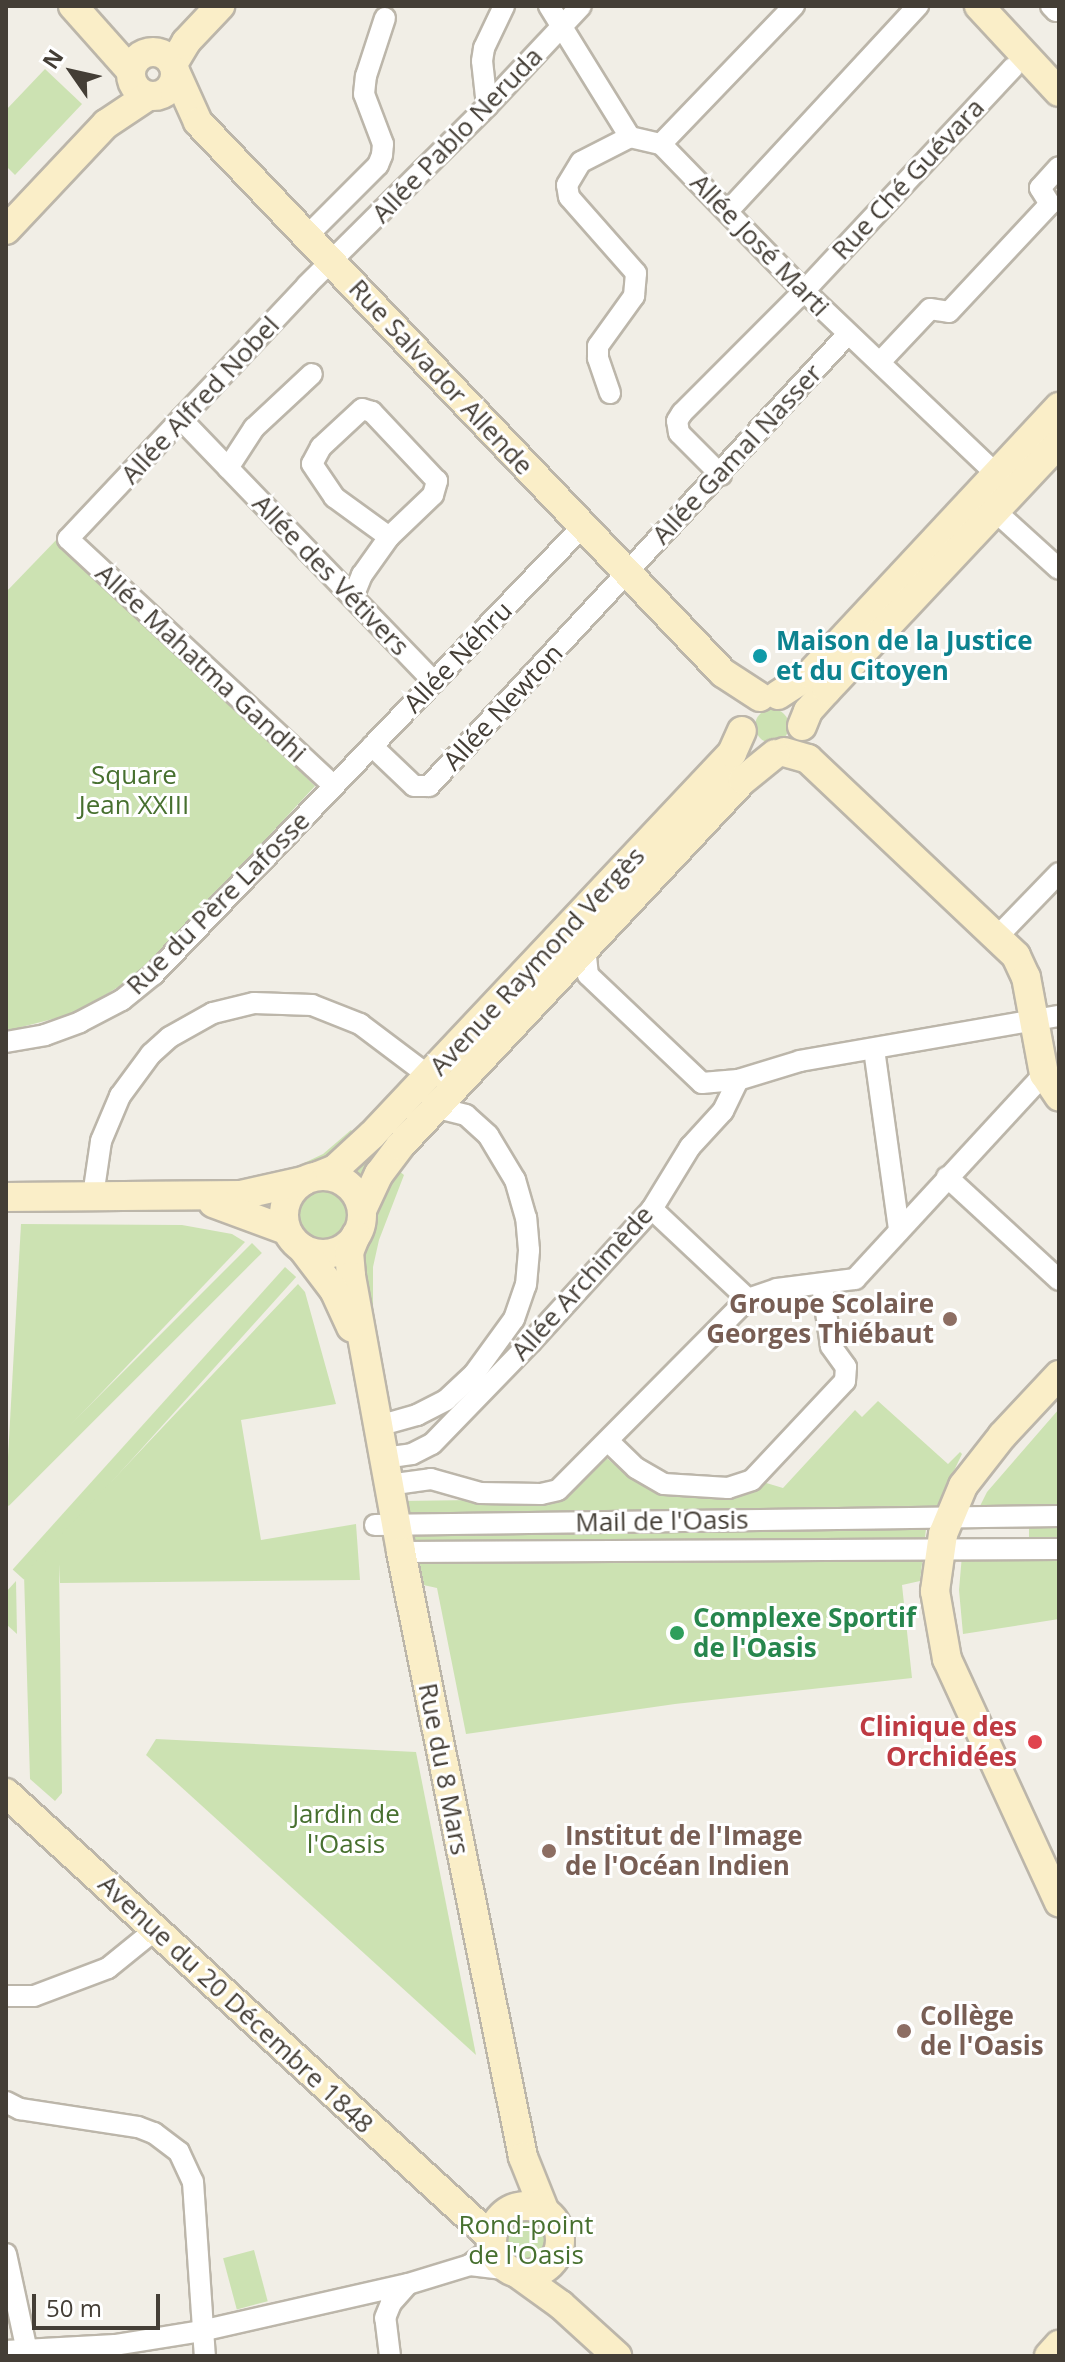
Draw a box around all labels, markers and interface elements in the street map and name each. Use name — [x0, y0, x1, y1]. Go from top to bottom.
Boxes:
north arrow — [32, 32, 112, 112]
street label: Allée Pablo Neruda — [365, 41, 549, 229]
text: N — [35, 43, 70, 74]
street label: Rue Ché Guévara — [825, 92, 991, 266]
street label: Allée José Marti — [684, 167, 836, 323]
street label: Rue Salvador Allende — [342, 273, 540, 481]
street label: Allée Alfred Nobel — [114, 310, 286, 490]
street label: Allée Gamal Nasser — [646, 358, 828, 550]
street label: Allée des Vétivers — [246, 488, 416, 662]
street label: Allée Mahatma Gandhi — [89, 557, 313, 769]
street label: Allée Néhru — [397, 595, 519, 719]
place label: Maison de la Justice et du Citoyen — [776, 625, 1033, 686]
street label: Allée Newton — [437, 638, 569, 776]
marker: Maison de la Justice et du Citoyen — [751, 647, 769, 665]
park label: Square Jean XXIII — [79, 759, 189, 820]
street label: Rue du Père Lafosse — [120, 805, 316, 1001]
street label: Avenue Raymond Vergès — [423, 840, 651, 1082]
street label: Allée Archimède — [505, 1199, 659, 1367]
place label: Groupe Scolaire Georges Thiébaut — [706, 1288, 934, 1350]
marker: Groupe Scolaire Georges Thiébaut — [941, 1310, 959, 1328]
street label: Mail de l'Oasis — [575, 1504, 749, 1538]
place label: Complexe Sportif de l'Oasis — [693, 1602, 916, 1664]
marker: Complexe Sportif de l'Oasis — [668, 1624, 686, 1642]
street label: Rue du 8 Mars — [412, 1680, 476, 1858]
place label: Clinique des Orchidées — [859, 1711, 1017, 1772]
marker: Clinique des Orchidées — [1024, 1731, 1046, 1753]
park label: Jardin de l'Oasis — [292, 1798, 400, 1860]
place label: Institut de l'Image de l'Océan Indien — [565, 1820, 803, 1882]
marker: Institut de l'Image de l'Océan Indien — [540, 1842, 558, 1860]
street label: Avenue du 20 Décembre 1848 — [92, 1868, 380, 2140]
place label: Collège de l'Oasis — [920, 2000, 1044, 2062]
marker: Collège de l'Oasis — [895, 2022, 913, 2040]
park label: Rond-point de l'Oasis — [458, 2209, 594, 2270]
scale bar — [36, 2278, 164, 2328]
text: 50 m — [46, 2291, 102, 2324]

